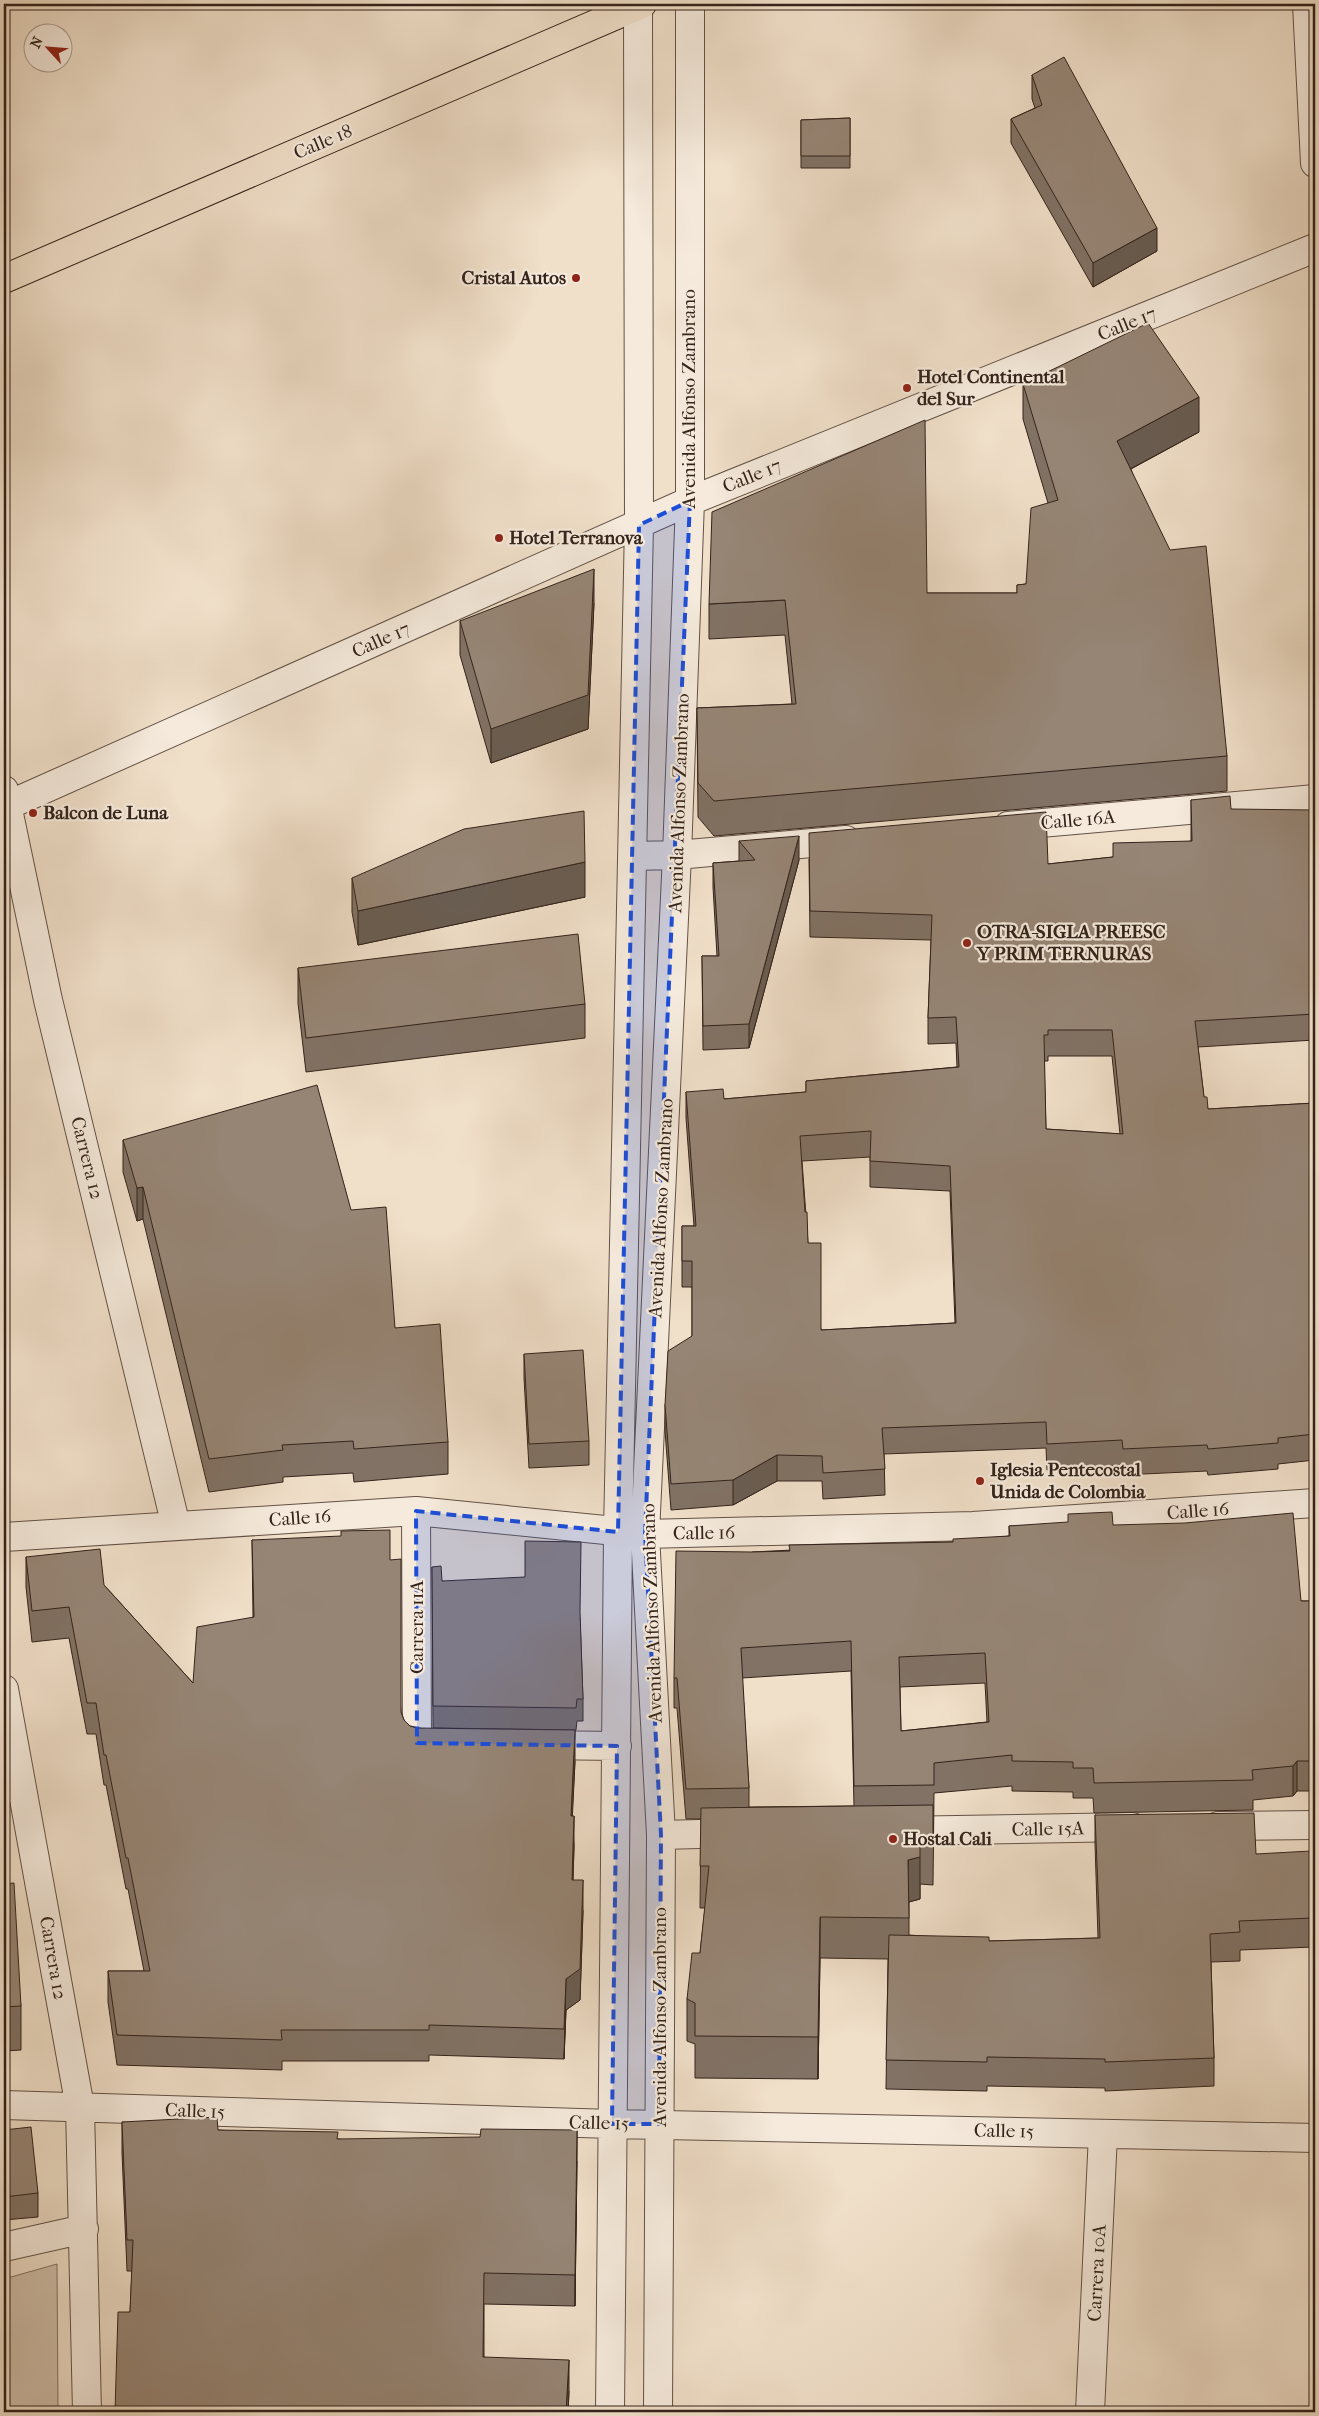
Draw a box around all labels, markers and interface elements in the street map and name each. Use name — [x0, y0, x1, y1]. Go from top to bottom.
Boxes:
north arrow — [22, 22, 72, 72]
text: N — [27, 34, 47, 51]
street label: Calle 18 — [290, 120, 356, 164]
place label: Cristal Autos — [461, 267, 566, 289]
marker: Cristal Autos — [570, 272, 582, 284]
street label: Avenida Alfonso Zambrano — [678, 289, 700, 510]
street label: Calle 17 — [1094, 302, 1160, 346]
place label: Hotel Continental del Sur — [917, 366, 1065, 410]
marker: Hotel Continental del Sur — [901, 382, 913, 394]
street label: Calle 17 — [719, 454, 785, 498]
place label: Hotel Terranova — [509, 527, 644, 549]
marker: Hotel Terranova — [493, 532, 505, 544]
street label: Calle 17 — [348, 617, 414, 663]
street label: Avenida Alfonso Zambrano — [664, 693, 694, 914]
place label: Balcon de Luna — [43, 802, 169, 824]
street label: Calle 16A — [1040, 806, 1117, 834]
marker: Balcon de Luna — [27, 807, 39, 819]
place label: OTRA-SIGLA PREESC Y PRIM TERNURAS — [976, 921, 1166, 965]
marker: OTRA-SIGLA PREESC Y PRIM TERNURAS — [961, 937, 973, 949]
street label: Avenida Alfonso Zambrano — [644, 1097, 678, 1319]
street label: Carrera 12 — [66, 1114, 108, 1202]
place label: Iglesia Pentecostal Unida de Colombia — [989, 1459, 1146, 1503]
marker: Iglesia Pentecostal Unida de Colombia — [974, 1475, 986, 1487]
street label: Calle 16 — [1166, 1498, 1231, 1524]
street label: Avenida Alfonso Zambrano — [637, 1503, 667, 1724]
street label: Calle 16 — [268, 1505, 333, 1531]
street label: Calle 16 — [673, 1521, 736, 1545]
street label: Carrera 11A — [406, 1579, 428, 1674]
street label: Calle 15A — [1011, 1817, 1085, 1841]
place label: Hostal Cali — [903, 1828, 992, 1850]
marker: Hostal Cali — [887, 1833, 899, 1845]
street label: Avenida Alfonso Zambrano — [649, 1907, 671, 2128]
street label: Carrera 12 — [35, 1914, 71, 2002]
street label: Calle 15 — [164, 2099, 226, 2123]
street label: Calle 15 — [569, 2111, 629, 2135]
street label: Calle 15 — [974, 2119, 1034, 2143]
street label: Carrera 10A — [1083, 2223, 1111, 2322]

